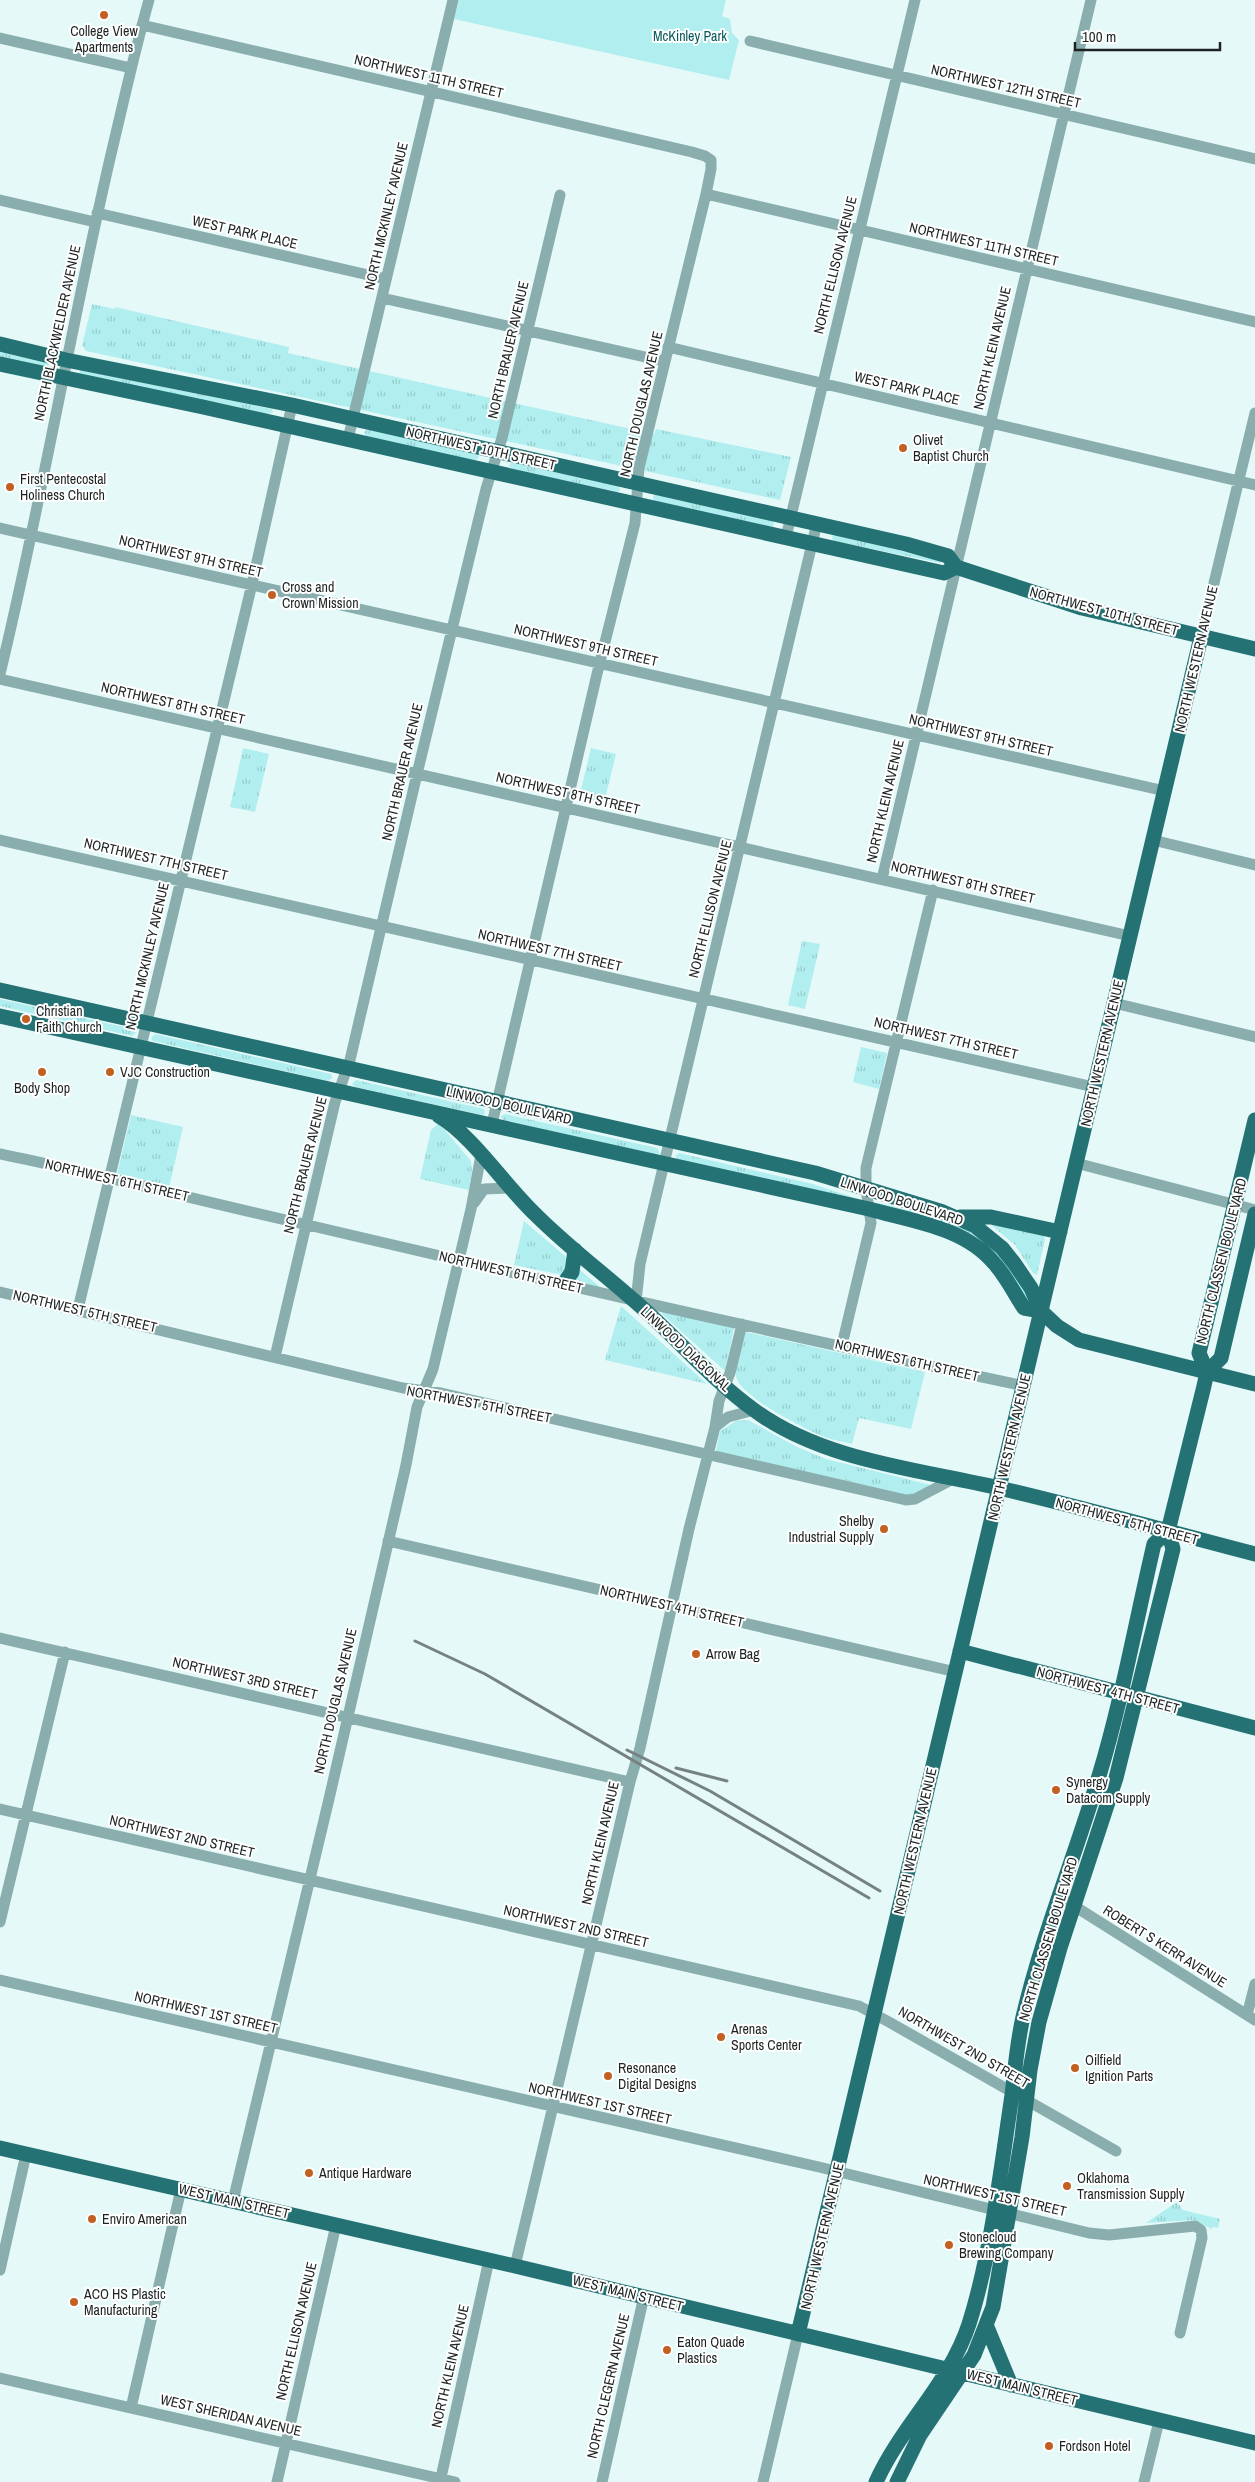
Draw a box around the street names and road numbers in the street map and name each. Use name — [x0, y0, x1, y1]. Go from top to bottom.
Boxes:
street label: NORTHWEST 11TH STREET — [353, 50, 505, 102]
street label: NORTHWEST 12TH STREET — [929, 60, 1083, 112]
street label: NORTH MCKINLEY AVENUE — [360, 140, 412, 292]
street label: NORTH ELLISON AVENUE — [809, 194, 861, 336]
street label: WEST PARK PLACE — [191, 211, 299, 253]
street label: NORTHWEST 11TH STREET — [908, 218, 1060, 270]
street label: NORTH BLACKWELDER AVENUE — [30, 243, 84, 423]
street label: NORTH BRAUER AVENUE — [483, 279, 533, 421]
street label: NORTH KLEIN AVENUE — [969, 285, 1015, 411]
street label: NORTH DOUGLAS AVENUE — [615, 329, 667, 479]
street label: WEST PARK PLACE — [853, 367, 961, 409]
street label: NORTHWEST 10TH STREET — [404, 422, 558, 474]
street label: NORTHWEST 9TH STREET — [117, 531, 265, 581]
street label: NORTHWEST 10TH STREET — [1028, 582, 1180, 640]
street label: NORTH WESTERN AVENUE — [1170, 584, 1222, 734]
street label: NORTHWEST 9TH STREET — [512, 620, 660, 670]
street label: NORTHWEST 8TH STREET — [99, 678, 247, 728]
street label: NORTH BRAUER AVENUE — [377, 701, 427, 843]
street label: NORTHWEST 9TH STREET — [907, 710, 1055, 760]
street label: NORTH KLEIN AVENUE — [862, 738, 908, 864]
street label: NORTHWEST 8TH STREET — [494, 768, 642, 818]
street label: NORTHWEST 7TH STREET — [82, 834, 230, 884]
street label: NORTH ELLISON AVENUE — [684, 838, 736, 980]
street label: NORTHWEST 8TH STREET — [889, 857, 1037, 907]
street label: NORTH MCKINLEY AVENUE — [121, 880, 173, 1032]
street label: NORTHWEST 7TH STREET — [476, 925, 624, 975]
street label: NORTH WESTERN AVENUE — [1076, 978, 1128, 1128]
street label: NORTHWEST 7TH STREET — [872, 1013, 1020, 1063]
street label: LINWOOD BOULEVARD — [445, 1082, 573, 1128]
street label: NORTH BRAUER AVENUE — [279, 1095, 331, 1235]
street label: NORTHWEST 6TH STREET — [43, 1155, 191, 1205]
street label: LINWOOD BOULEVARD — [838, 1173, 966, 1229]
street label: NORTH CLASSEN BOULEVARD — [1192, 1176, 1250, 1346]
street label: NORTHWEST 6TH STREET — [437, 1247, 585, 1297]
street label: NORTHWEST 5TH STREET — [11, 1286, 159, 1336]
street label: LINWOOD DIAGONAL — [637, 1302, 736, 1396]
street label: NORTHWEST 6TH STREET — [833, 1335, 981, 1385]
street label: NORTH WESTERN AVENUE — [983, 1372, 1035, 1522]
street label: NORTHWEST 5TH STREET — [405, 1381, 553, 1427]
street label: NORTHWEST 5TH STREET — [1054, 1493, 1200, 1549]
street label: NORTHWEST 4TH STREET — [598, 1581, 746, 1631]
street label: NORTH DOUGLAS AVENUE — [309, 1626, 361, 1776]
street label: NORTHWEST 3RD STREET — [171, 1653, 319, 1703]
street label: NORTHWEST 4TH STREET — [1035, 1662, 1181, 1718]
street label: NORTH WESTERN AVENUE — [889, 1766, 941, 1916]
street label: NORTH KLEIN AVENUE — [577, 1780, 623, 1906]
street label: NORTHWEST 2ND STREET — [108, 1811, 256, 1861]
street label: NORTH CLASSEN BOULEVARD — [1014, 1855, 1082, 2023]
street label: NORTHWEST 2ND STREET — [502, 1901, 650, 1951]
street label: ROBERT S KERR AVENUE — [1100, 1901, 1230, 1991]
street label: NORTHWEST 1ST STREET — [133, 1987, 279, 2037]
street label: NORTHWEST 2ND STREET — [895, 2002, 1033, 2092]
street label: NORTHWEST 1ST STREET — [527, 2078, 673, 2128]
street label: NORTH WESTERN AVENUE — [796, 2161, 848, 2311]
street label: NORTHWEST 1ST STREET — [922, 2170, 1068, 2220]
street label: WEST MAIN STREET — [177, 2179, 291, 2223]
street label: NORTH ELLISON AVENUE — [271, 2260, 321, 2402]
street label: WEST MAIN STREET — [571, 2271, 685, 2315]
street label: NORTH KLEIN AVENUE — [427, 2303, 473, 2429]
street label: NORTH CLEGERN AVENUE — [583, 2312, 633, 2460]
street label: WEST MAIN STREET — [965, 2365, 1079, 2409]
street label: WEST SHERIDAN AVENUE — [159, 2390, 303, 2440]

